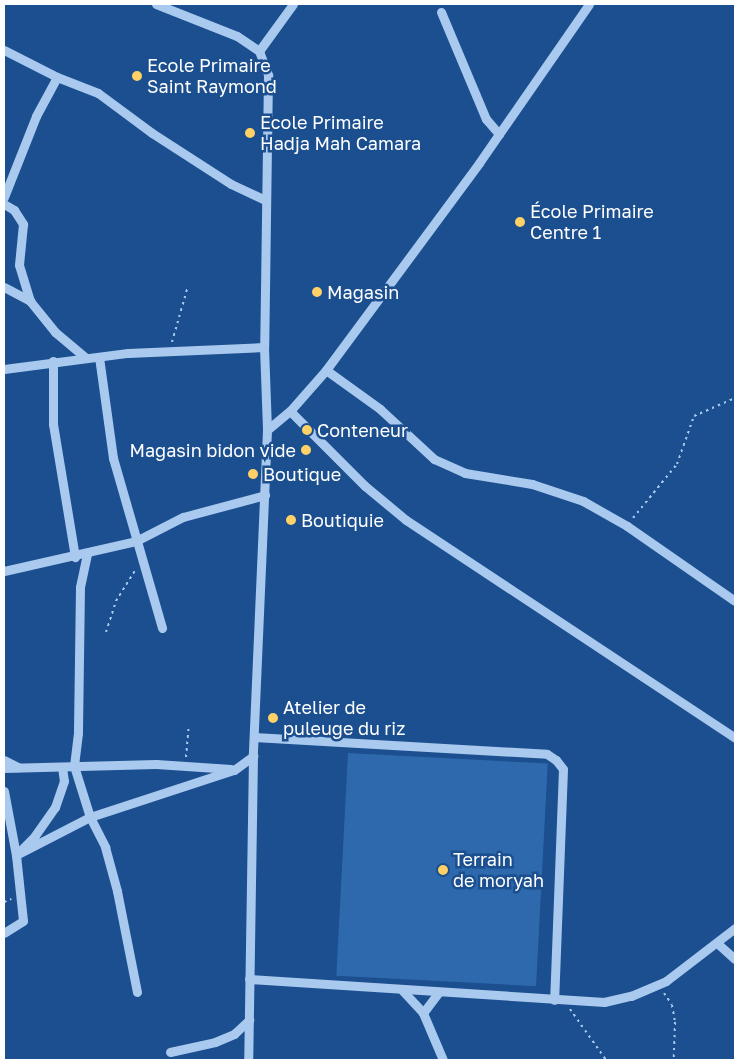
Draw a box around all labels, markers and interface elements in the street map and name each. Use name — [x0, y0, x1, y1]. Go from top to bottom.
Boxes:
place label: Ecole Primaire Saint Raymond — [147, 55, 277, 98]
marker: Ecole Primaire Saint Raymond — [131, 70, 143, 82]
place label: Ecole Primaire Hadja Mah Camara — [260, 112, 421, 154]
marker: Ecole Primaire Hadja Mah Camara — [244, 127, 256, 139]
place label: École Primaire Centre 1 — [530, 201, 654, 243]
marker: École Primaire Centre 1 — [514, 216, 526, 228]
place label: Magasin — [327, 281, 399, 303]
marker: Magasin — [311, 286, 323, 298]
place label: Conteneur — [317, 419, 408, 441]
marker: Conteneur — [301, 424, 313, 436]
place label: Magasin bidon vide — [129, 439, 296, 461]
marker: Magasin bidon vide — [300, 444, 312, 456]
place label: Boutique — [263, 463, 341, 485]
marker: Boutique — [247, 468, 259, 480]
place label: Boutiquie — [301, 509, 384, 531]
marker: Boutiquie — [285, 514, 297, 526]
place label: Atelier de puleuge du riz — [283, 697, 405, 740]
marker: Atelier de puleuge du riz — [267, 712, 279, 724]
place label: Terrain de moryah — [453, 849, 544, 892]
marker: Terrain de moryah — [437, 864, 449, 876]

